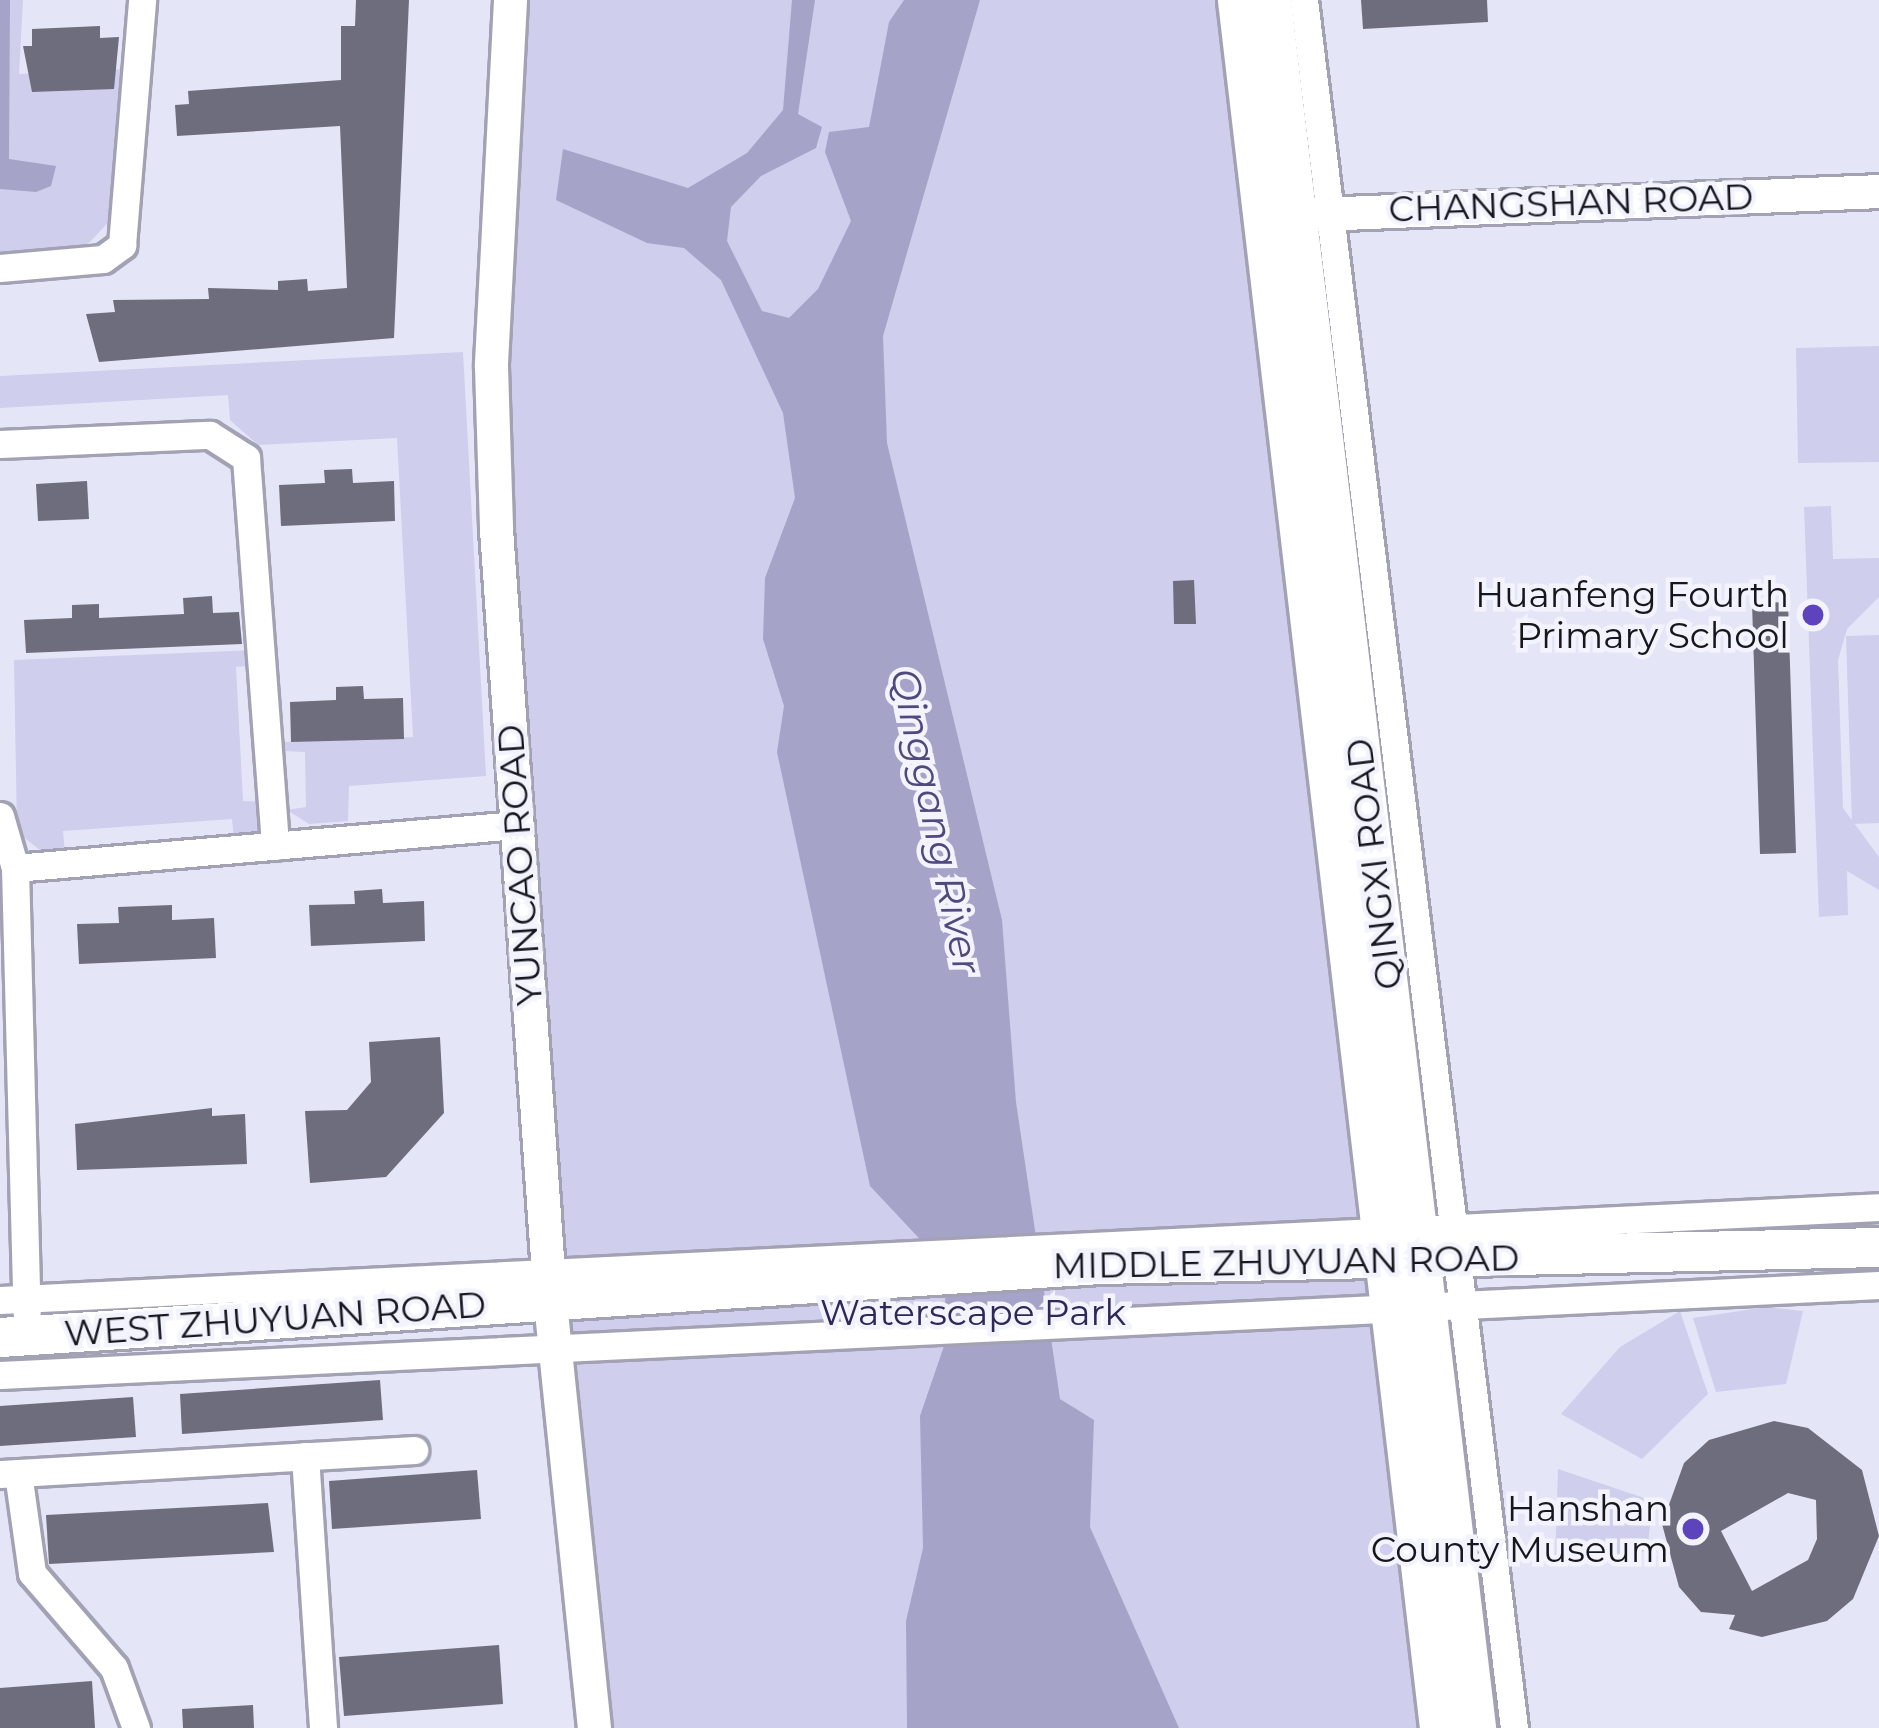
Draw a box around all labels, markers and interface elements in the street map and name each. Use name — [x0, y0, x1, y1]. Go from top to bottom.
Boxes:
street label: CHANGSHAN ROAD — [1388, 175, 1754, 231]
place label: Huanfeng Fourth Primary School — [1475, 572, 1789, 657]
marker: Huanfeng Fourth Primary School — [1800, 602, 1826, 628]
water label: Qinggang River — [881, 664, 991, 978]
street label: YUNCAO ROAD — [489, 723, 551, 1007]
street label: QINGXI ROAD — [1337, 736, 1411, 992]
street label: MIDDLE ZHUYUAN ROAD — [1052, 1236, 1520, 1288]
street label: WEST ZHUYUAN ROAD — [63, 1283, 487, 1355]
park label: Waterscape Park — [820, 1291, 1126, 1335]
place label: Hanshan County Museum — [1371, 1486, 1669, 1571]
marker: Hanshan County Museum — [1680, 1516, 1706, 1542]

